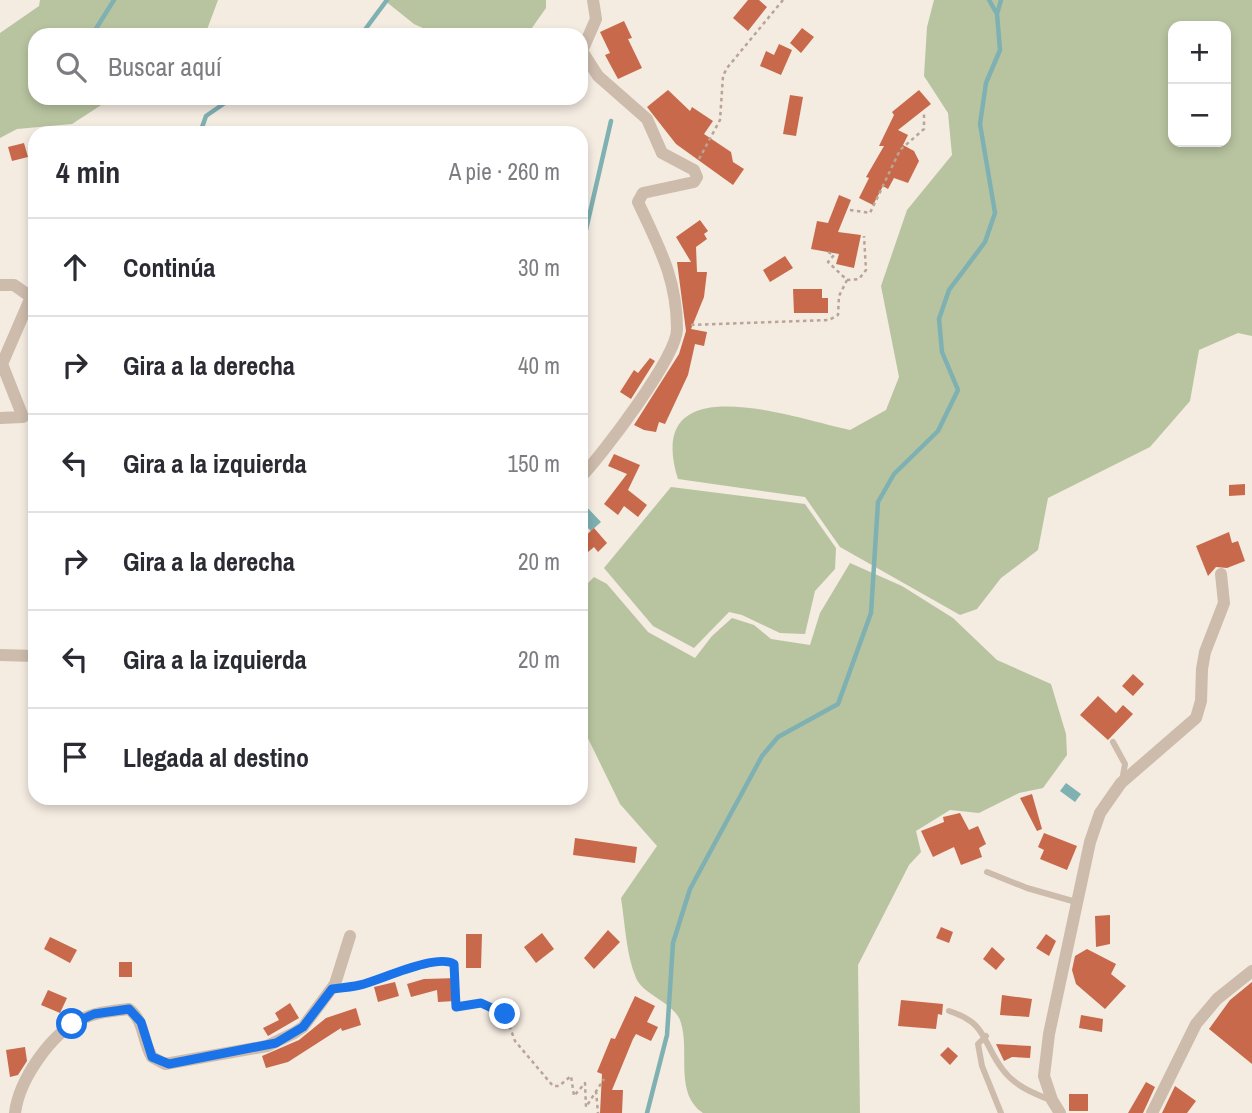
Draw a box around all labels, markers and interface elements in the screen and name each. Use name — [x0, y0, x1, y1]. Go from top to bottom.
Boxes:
map controls — [1168, 21, 1231, 147]
button: + — [1168, 21, 1231, 84]
search box — [28, 28, 588, 105]
icon: search — [52, 48, 90, 86]
text: Buscar aquí — [108, 49, 222, 84]
button: − — [1168, 84, 1231, 147]
text: 4 min — [56, 152, 120, 192]
text: A pie · 260 m — [449, 156, 560, 187]
icon: ahead — [56, 248, 94, 286]
text: Continúa — [123, 250, 215, 285]
text: 30 m — [518, 252, 560, 283]
icon: right — [56, 346, 94, 384]
text: Gira a la derecha — [123, 348, 295, 383]
text: 40 m — [518, 350, 560, 381]
icon: left — [56, 444, 94, 482]
text: Gira a la izquierda — [123, 446, 307, 481]
text: 150 m — [508, 448, 560, 479]
icon: right — [56, 542, 94, 580]
text: Gira a la derecha — [123, 544, 295, 579]
text: 20 m — [518, 546, 560, 577]
icon: left — [56, 640, 94, 678]
text: Gira a la izquierda — [123, 642, 307, 677]
text: 20 m — [518, 644, 560, 675]
icon: arrive — [56, 738, 94, 776]
text: Llegada al destino — [123, 740, 309, 775]
route end — [489, 998, 520, 1029]
route start — [56, 1008, 87, 1039]

